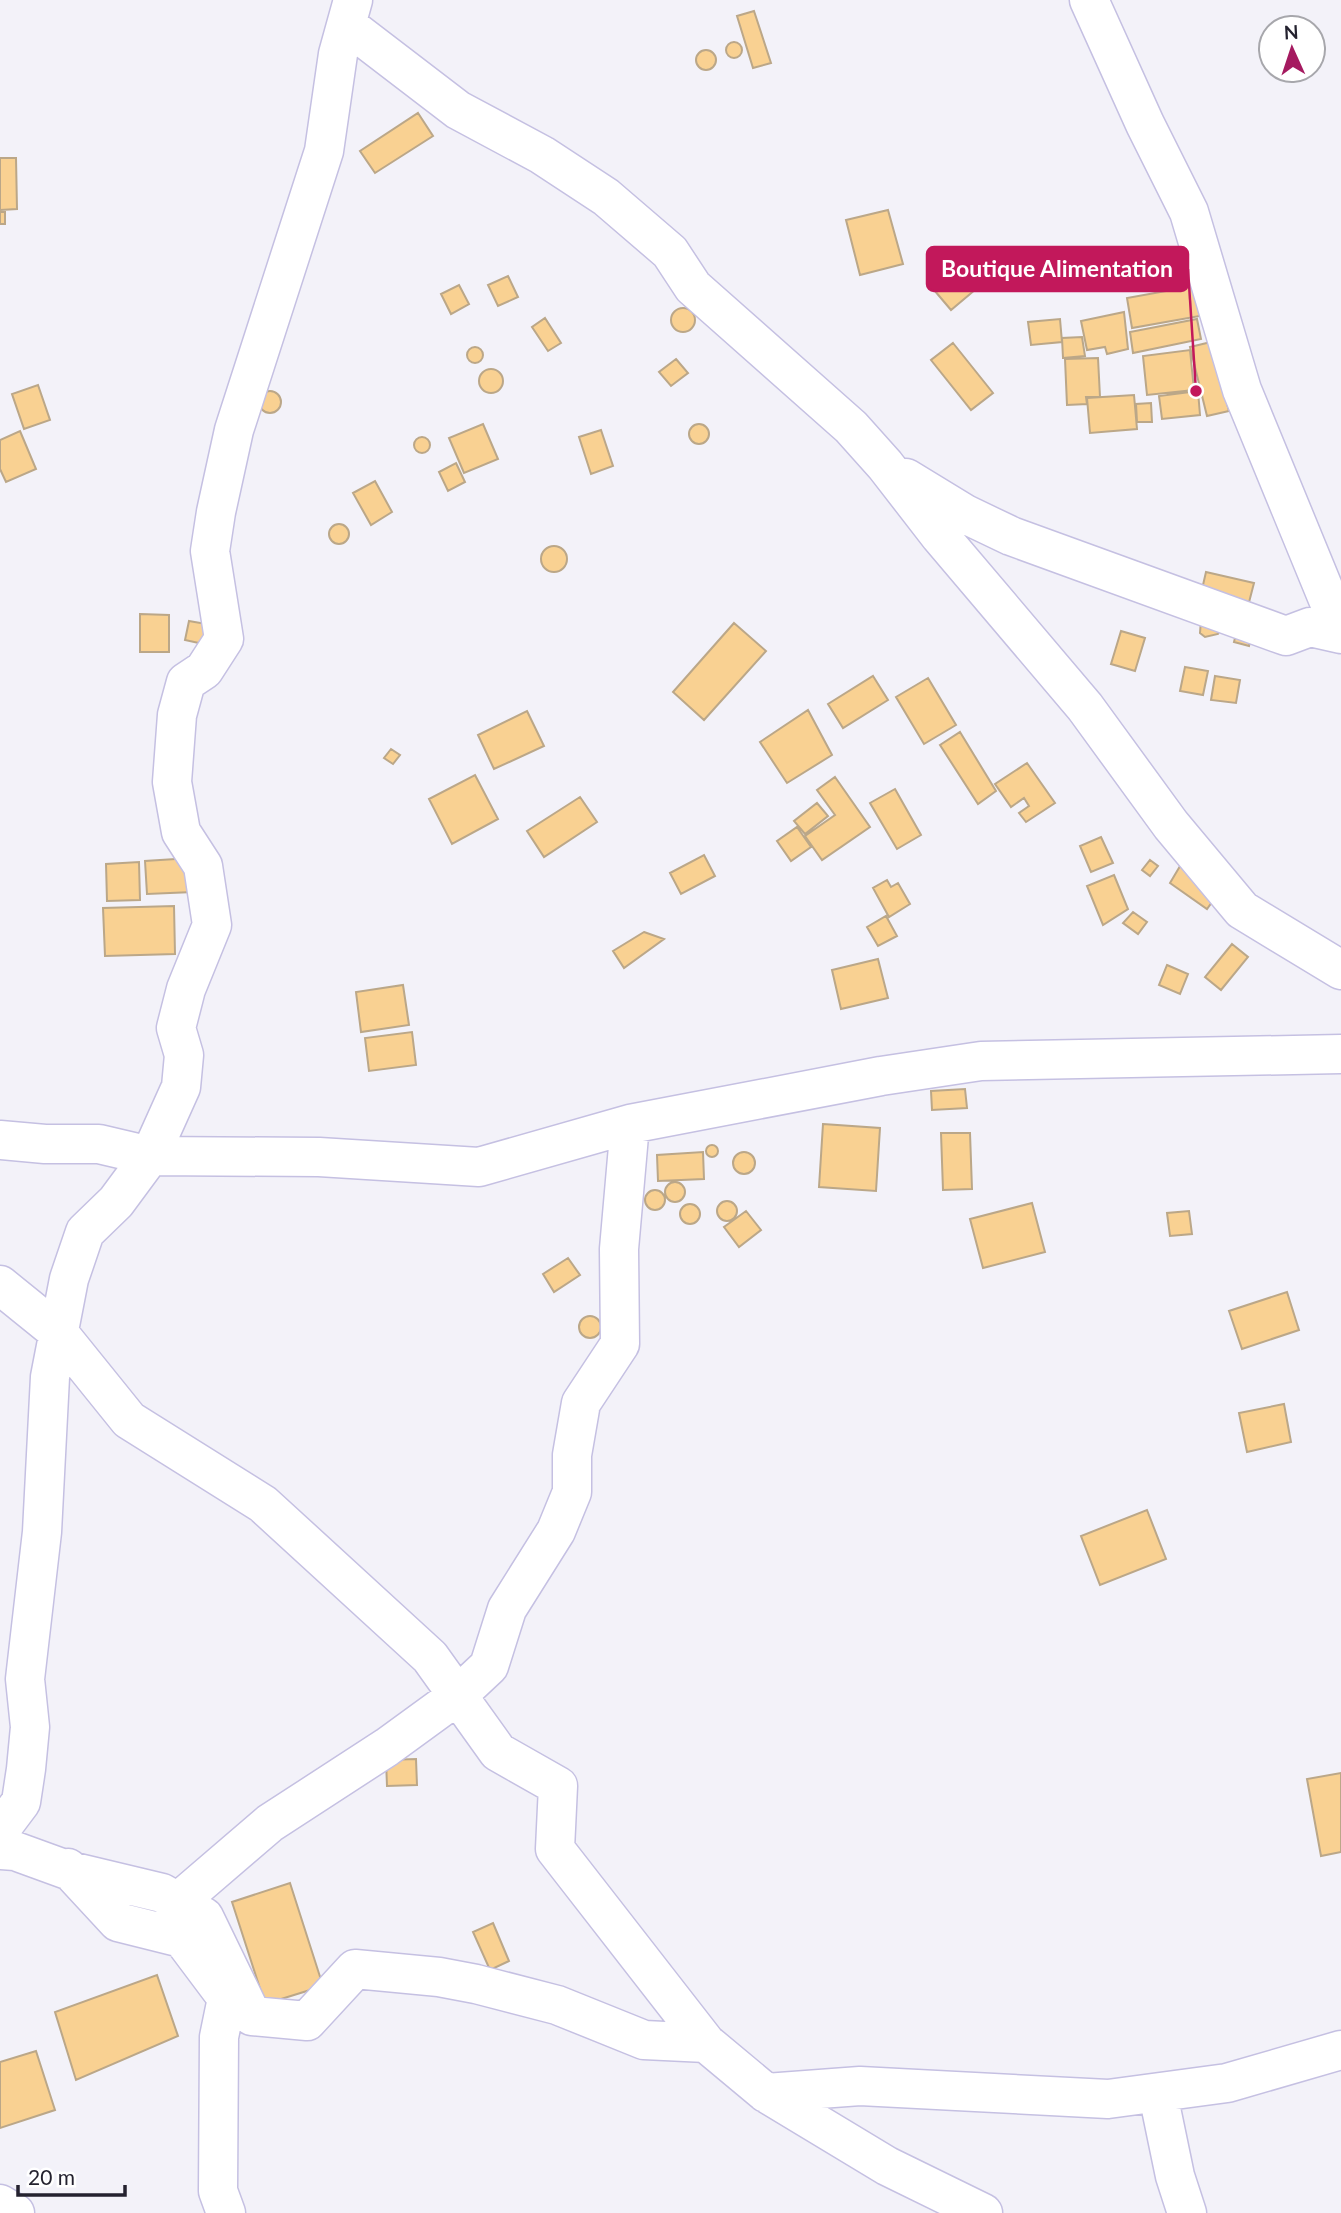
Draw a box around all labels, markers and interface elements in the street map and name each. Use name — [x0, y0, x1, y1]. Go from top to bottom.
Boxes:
north arrow — [1257, 14, 1327, 84]
text: N — [1283, 20, 1299, 43]
callout: Boutique Alimentation — [927, 247, 1188, 291]
text: Boutique Alimentation — [941, 254, 1173, 282]
scale bar — [18, 2154, 124, 2198]
text: 20 m — [28, 2164, 75, 2189]

